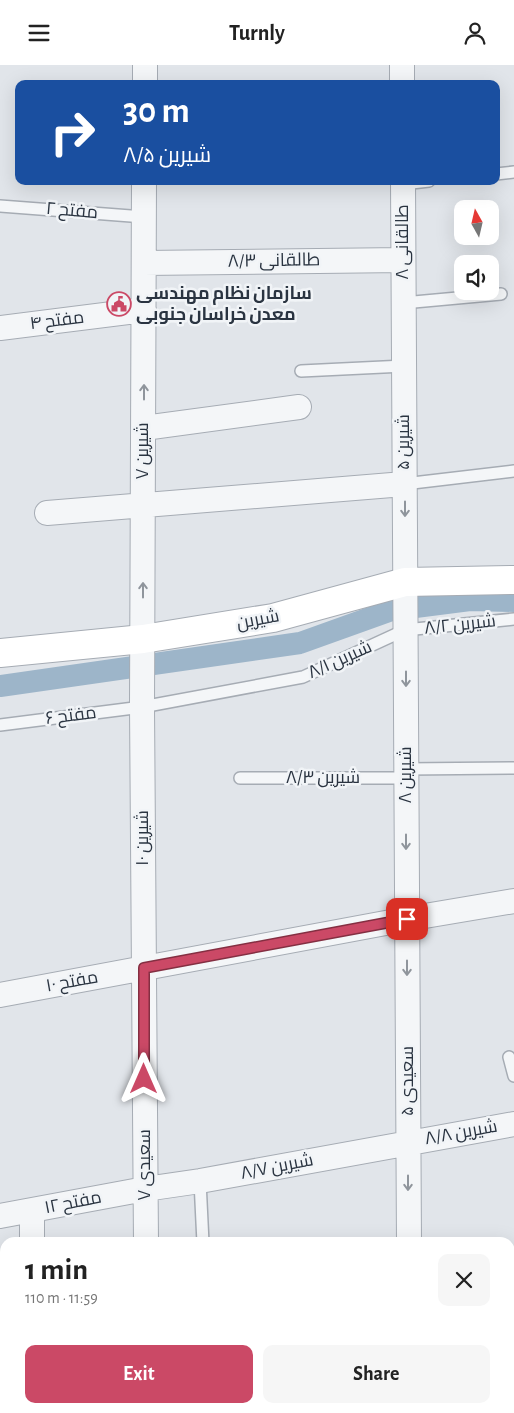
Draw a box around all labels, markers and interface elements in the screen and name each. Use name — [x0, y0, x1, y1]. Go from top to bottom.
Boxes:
icon: menu — [25, 19, 53, 47]
icon: person — [461, 19, 489, 47]
text: Turnly — [229, 22, 285, 44]
text: 30 m — [123, 94, 190, 129]
icon: right — [40, 100, 105, 165]
text: شیرین ۸/۵ — [123, 144, 211, 166]
street label: مفتح ۲ — [45, 200, 99, 224]
north arrow — [454, 200, 499, 245]
map controls — [454, 200, 499, 300]
street label: طالقانی ۸ — [394, 204, 413, 280]
street label: طالقانی ۸/۳ — [227, 251, 321, 272]
button: sound — [454, 255, 499, 300]
place label: سازمان نظام مهندسی معدن خراسان جنوبی — [136, 285, 312, 325]
public building icon: سازمان نظام مهندسی معدن خراسان جنوبی — [106, 291, 132, 317]
street label: مفتح ۴ — [29, 309, 85, 335]
one-way arrow — [139, 385, 149, 401]
street label: شیرین ۵ — [394, 414, 414, 470]
street label: شیرین ۷ — [133, 422, 153, 480]
one-way arrow — [400, 500, 410, 517]
one-way arrow — [138, 582, 148, 598]
street label: شیرین — [235, 606, 281, 634]
street label: شیرین ۸/۲ — [423, 611, 497, 639]
street label: شیرین ۸/۱ — [305, 637, 375, 683]
one-way arrow — [401, 670, 411, 687]
street label: مفتح ۶ — [44, 704, 98, 730]
street label: شیرین ۸ — [396, 746, 416, 804]
street label: شیرین ۸/۳ — [286, 768, 360, 788]
street label: شیرین ۱۰ — [133, 810, 153, 866]
one-way arrow — [401, 833, 411, 849]
pin — [386, 898, 428, 940]
icon: arrive — [393, 905, 421, 933]
one-way arrow — [402, 960, 412, 976]
street label: مفتح ۱۰ — [44, 969, 100, 997]
street label: سعیدی ۵ — [399, 1046, 418, 1116]
position arrow — [117, 1052, 169, 1104]
street label: شیرین ۸/۸ — [423, 1117, 499, 1149]
street label: سعیدی ۷ — [136, 1129, 155, 1201]
street label: شیرین ۸/۷ — [239, 1150, 315, 1184]
one-way arrow — [403, 1174, 413, 1191]
street label: مفتح ۱۲ — [43, 1189, 103, 1219]
button: close — [438, 1254, 490, 1306]
text: 1 min — [25, 1255, 88, 1285]
text: 110 m · 11:59 — [25, 1290, 98, 1306]
button: Exit — [25, 1345, 253, 1403]
button: Share — [263, 1345, 490, 1403]

